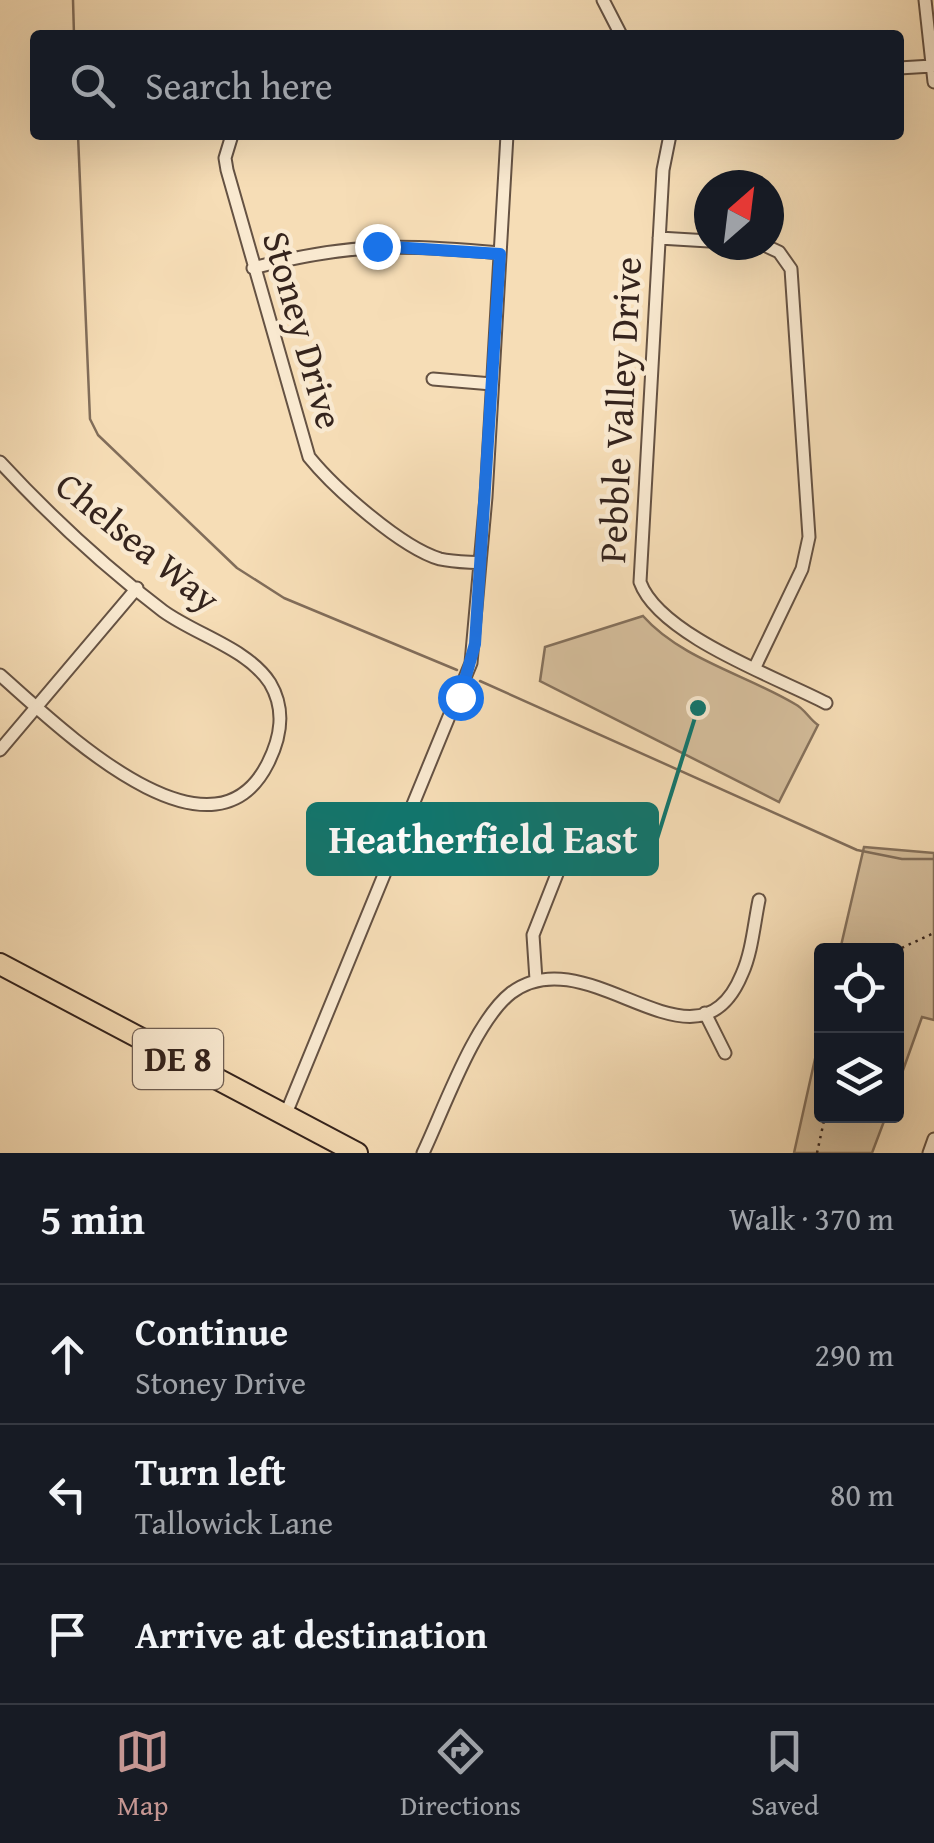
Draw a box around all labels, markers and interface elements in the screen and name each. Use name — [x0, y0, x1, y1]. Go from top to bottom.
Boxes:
search box — [30, 30, 904, 140]
text: Search here — [145, 57, 333, 113]
icon: search — [65, 58, 120, 113]
north arrow — [694, 170, 784, 260]
street label: Stoney Drive — [249, 224, 359, 435]
route end — [355, 224, 401, 270]
street label: Pebble Valley Drive — [583, 255, 655, 565]
street label: Chelsea Way — [44, 457, 233, 625]
route start — [438, 675, 484, 721]
callout: Heatherfield East — [308, 804, 657, 874]
text: Heatherfield East — [328, 809, 638, 868]
map controls — [814, 943, 904, 1123]
button: locate — [814, 943, 904, 1033]
road number: DE 8 — [133, 1029, 223, 1089]
button: layers — [814, 1033, 904, 1123]
text: 5 min — [40, 1188, 145, 1249]
text: Walk · 370 m — [729, 1195, 894, 1242]
text: Continue — [135, 1303, 288, 1359]
icon: ahead — [40, 1327, 95, 1382]
text: 290 m — [815, 1331, 894, 1378]
text: Stoney Drive — [135, 1359, 306, 1406]
text: Turn left — [135, 1443, 286, 1499]
icon: left — [40, 1467, 95, 1522]
text: 80 m — [830, 1471, 894, 1518]
text: Tallowick Lane — [135, 1499, 333, 1546]
text: Arrive at destination — [135, 1606, 488, 1662]
icon: arrive — [40, 1607, 95, 1662]
tab: Map — [115, 1724, 170, 1825]
tab: Directions — [400, 1724, 521, 1825]
tab: Saved — [751, 1724, 819, 1825]

